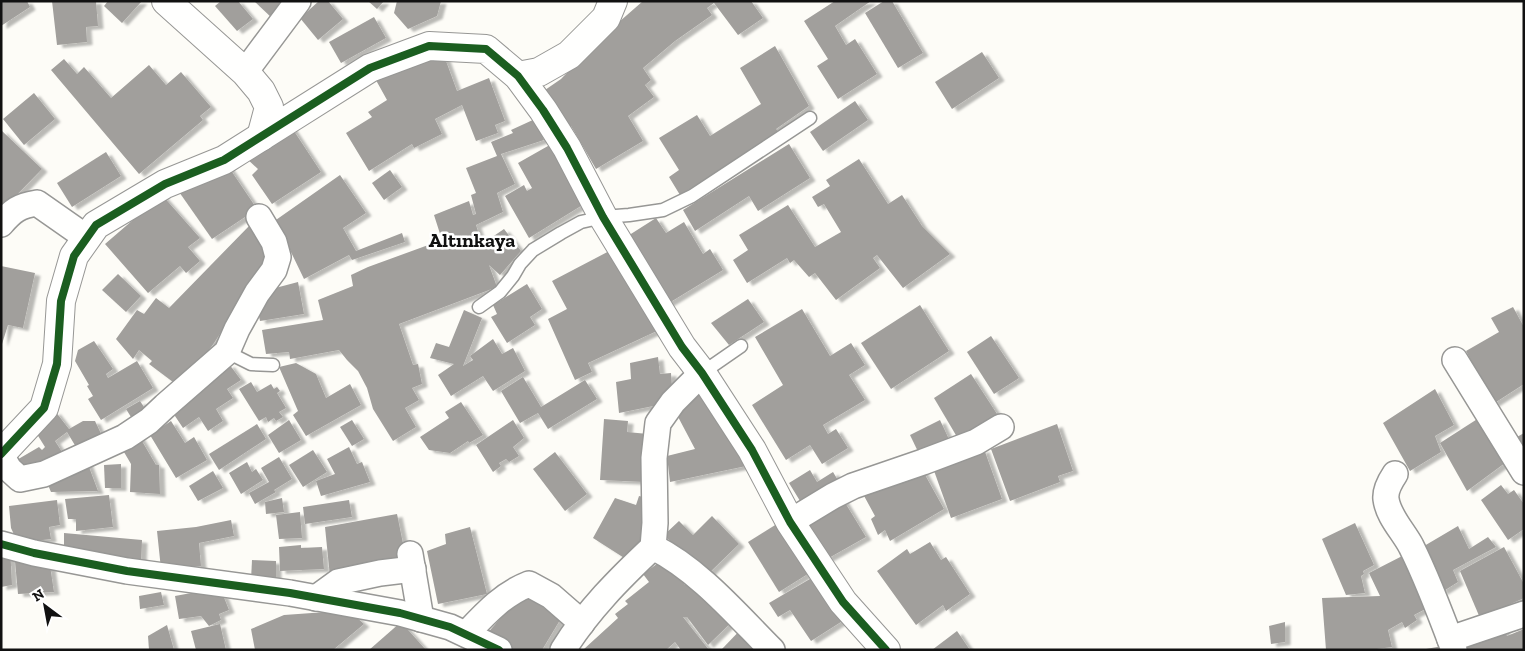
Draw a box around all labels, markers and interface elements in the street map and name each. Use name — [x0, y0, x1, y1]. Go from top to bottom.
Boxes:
district label: Altınkaya — [429, 228, 515, 252]
north arrow — [20, 581, 70, 631]
text: N — [29, 585, 48, 605]

